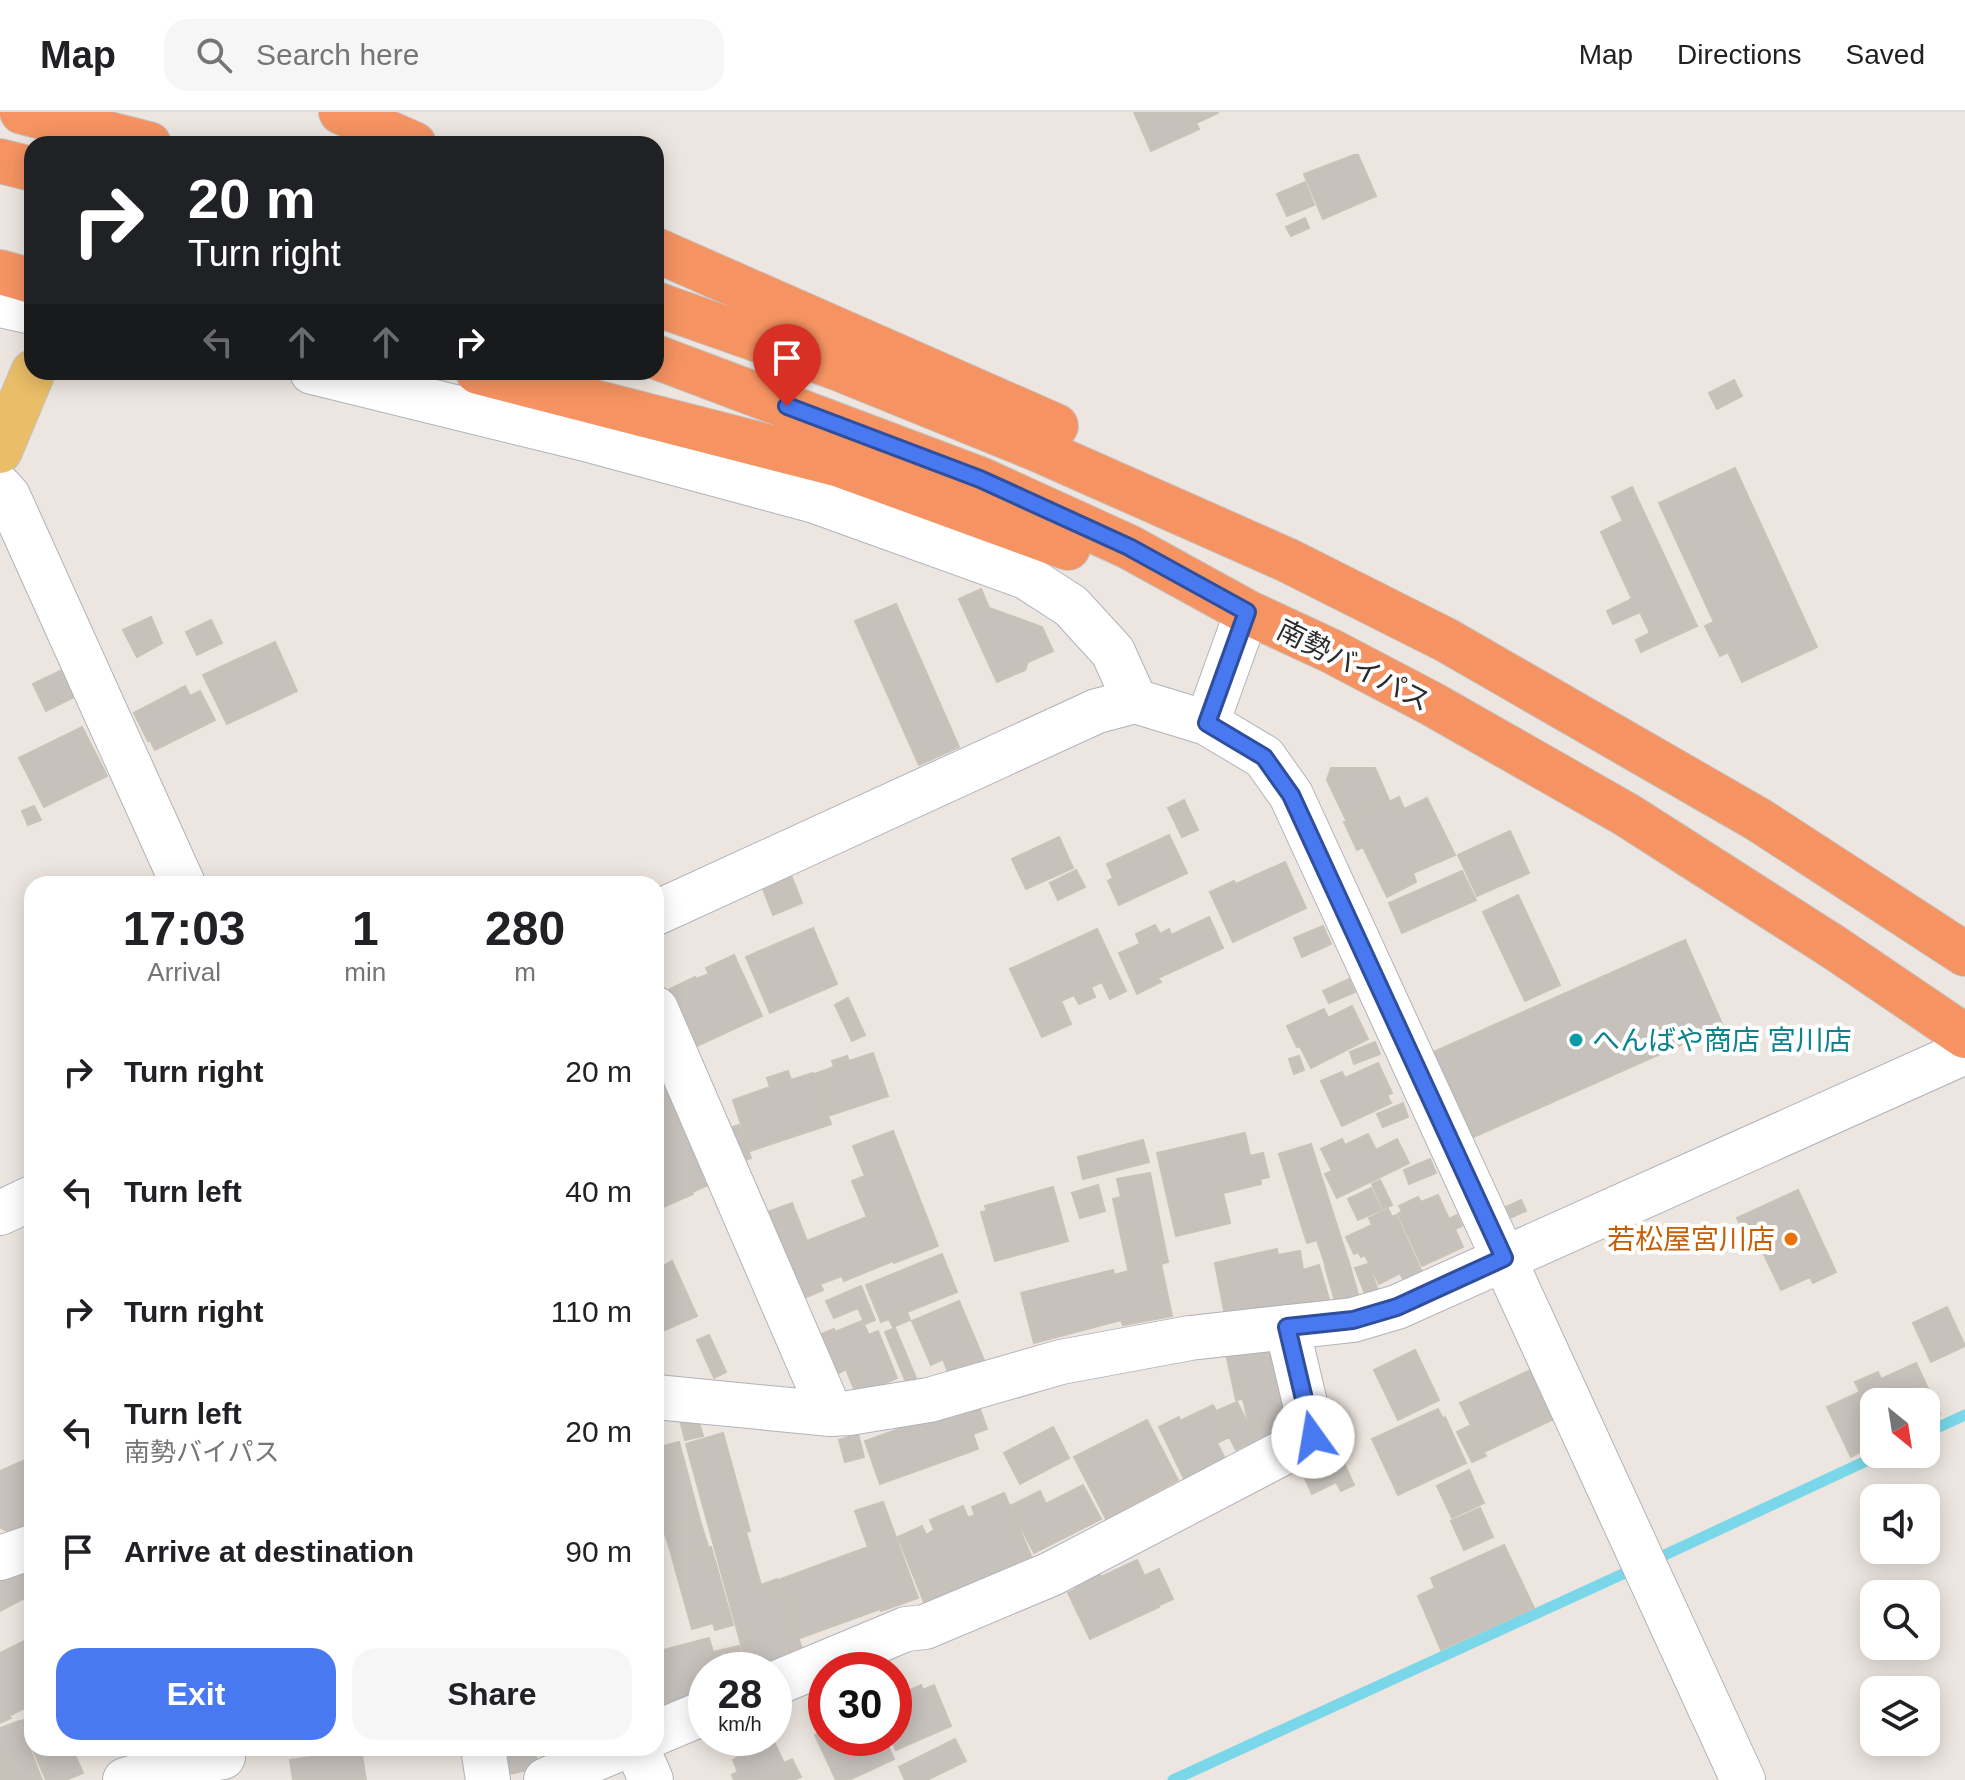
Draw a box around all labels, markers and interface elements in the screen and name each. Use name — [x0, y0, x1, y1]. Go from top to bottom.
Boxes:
search box — [164, 19, 724, 91]
icon: search — [192, 33, 236, 77]
text: Map — [40, 34, 116, 76]
text: Search here — [256, 38, 419, 71]
text: Map — [1579, 39, 1633, 70]
text: Directions — [1677, 39, 1802, 70]
text: Saved — [1846, 39, 1925, 70]
text: 20 m — [188, 167, 316, 230]
icon: right — [56, 168, 160, 272]
text: Turn right — [188, 233, 341, 274]
icon: left — [196, 320, 240, 364]
icon: ahead — [280, 320, 324, 364]
icon: ahead — [364, 320, 408, 364]
icon: right — [448, 320, 492, 364]
pin — [753, 324, 821, 406]
icon: arrive — [765, 336, 809, 380]
street label: 南勢バイパス — [1272, 614, 1435, 717]
text: 17:03 — [123, 902, 246, 955]
text: 1 — [352, 902, 379, 955]
text: 280 — [485, 902, 565, 955]
text: Arrival — [147, 957, 221, 987]
text: min — [344, 957, 386, 987]
text: m — [514, 957, 536, 987]
place label: へんばや商店 宮川店 — [1592, 1025, 1852, 1056]
marker: へんばや商店 宮川店 — [1567, 1031, 1585, 1049]
icon: right — [56, 1050, 100, 1094]
text: Turn right — [124, 1055, 263, 1088]
text: 20 m — [565, 1055, 632, 1088]
icon: left — [56, 1170, 100, 1214]
text: Turn left — [124, 1175, 242, 1208]
text: 40 m — [565, 1175, 632, 1208]
place label: 若松屋宮川店 — [1607, 1224, 1775, 1255]
marker: 若松屋宮川店 — [1782, 1230, 1800, 1248]
icon: right — [56, 1290, 100, 1334]
text: Turn right — [124, 1295, 263, 1328]
text: 110 m — [551, 1295, 632, 1328]
north arrow — [1860, 1388, 1940, 1468]
map controls — [1860, 1388, 1940, 1756]
position arrow — [1271, 1395, 1355, 1479]
text: Turn left — [124, 1397, 242, 1430]
icon: left — [56, 1410, 100, 1454]
text: 20 m — [565, 1415, 632, 1448]
text: 南勢バイパス — [124, 1437, 279, 1467]
button: sound — [1860, 1484, 1940, 1564]
icon: arrive — [56, 1530, 100, 1574]
text: Arrive at destination — [124, 1535, 414, 1568]
text: 90 m — [565, 1535, 632, 1568]
button: search — [1860, 1580, 1940, 1660]
button: Exit — [56, 1648, 336, 1740]
button: Share — [352, 1648, 632, 1740]
speed limit sign: 30 — [808, 1652, 912, 1756]
text: 28 — [718, 1672, 762, 1716]
button: layers — [1860, 1676, 1940, 1756]
text: km/h — [718, 1713, 762, 1735]

